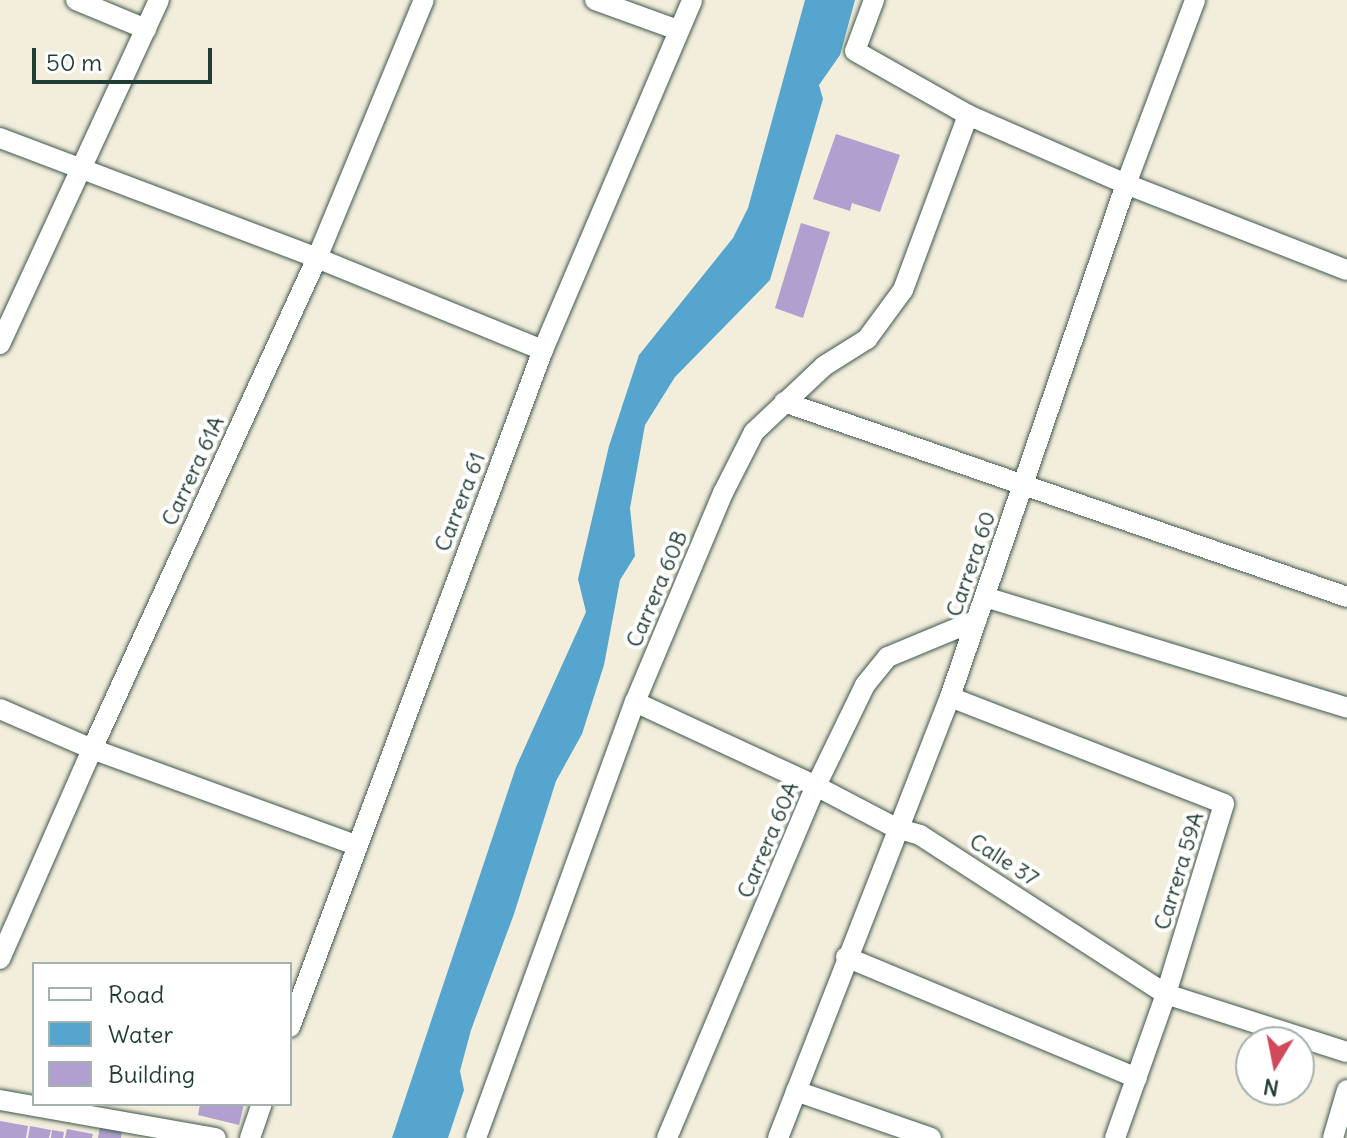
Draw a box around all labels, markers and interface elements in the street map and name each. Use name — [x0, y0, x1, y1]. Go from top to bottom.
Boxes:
scale bar — [36, 32, 216, 82]
text: 50 m — [46, 47, 102, 77]
street label: Carrera 61A — [156, 412, 230, 530]
street label: Carrera 61 — [429, 449, 491, 555]
street label: Carrera 60 — [941, 508, 1001, 620]
street label: Carrera 60B — [621, 527, 693, 651]
street label: Carrera 60A — [732, 778, 804, 902]
street label: Carrera 59A — [1149, 809, 1209, 933]
street label: Calle 37 — [964, 828, 1044, 892]
legend — [32, 962, 292, 1106]
text: Road — [108, 979, 164, 1009]
text: Water — [108, 1019, 173, 1049]
north arrow — [1235, 1026, 1315, 1106]
text: Building — [108, 1059, 195, 1089]
text: N — [1261, 1073, 1281, 1103]

